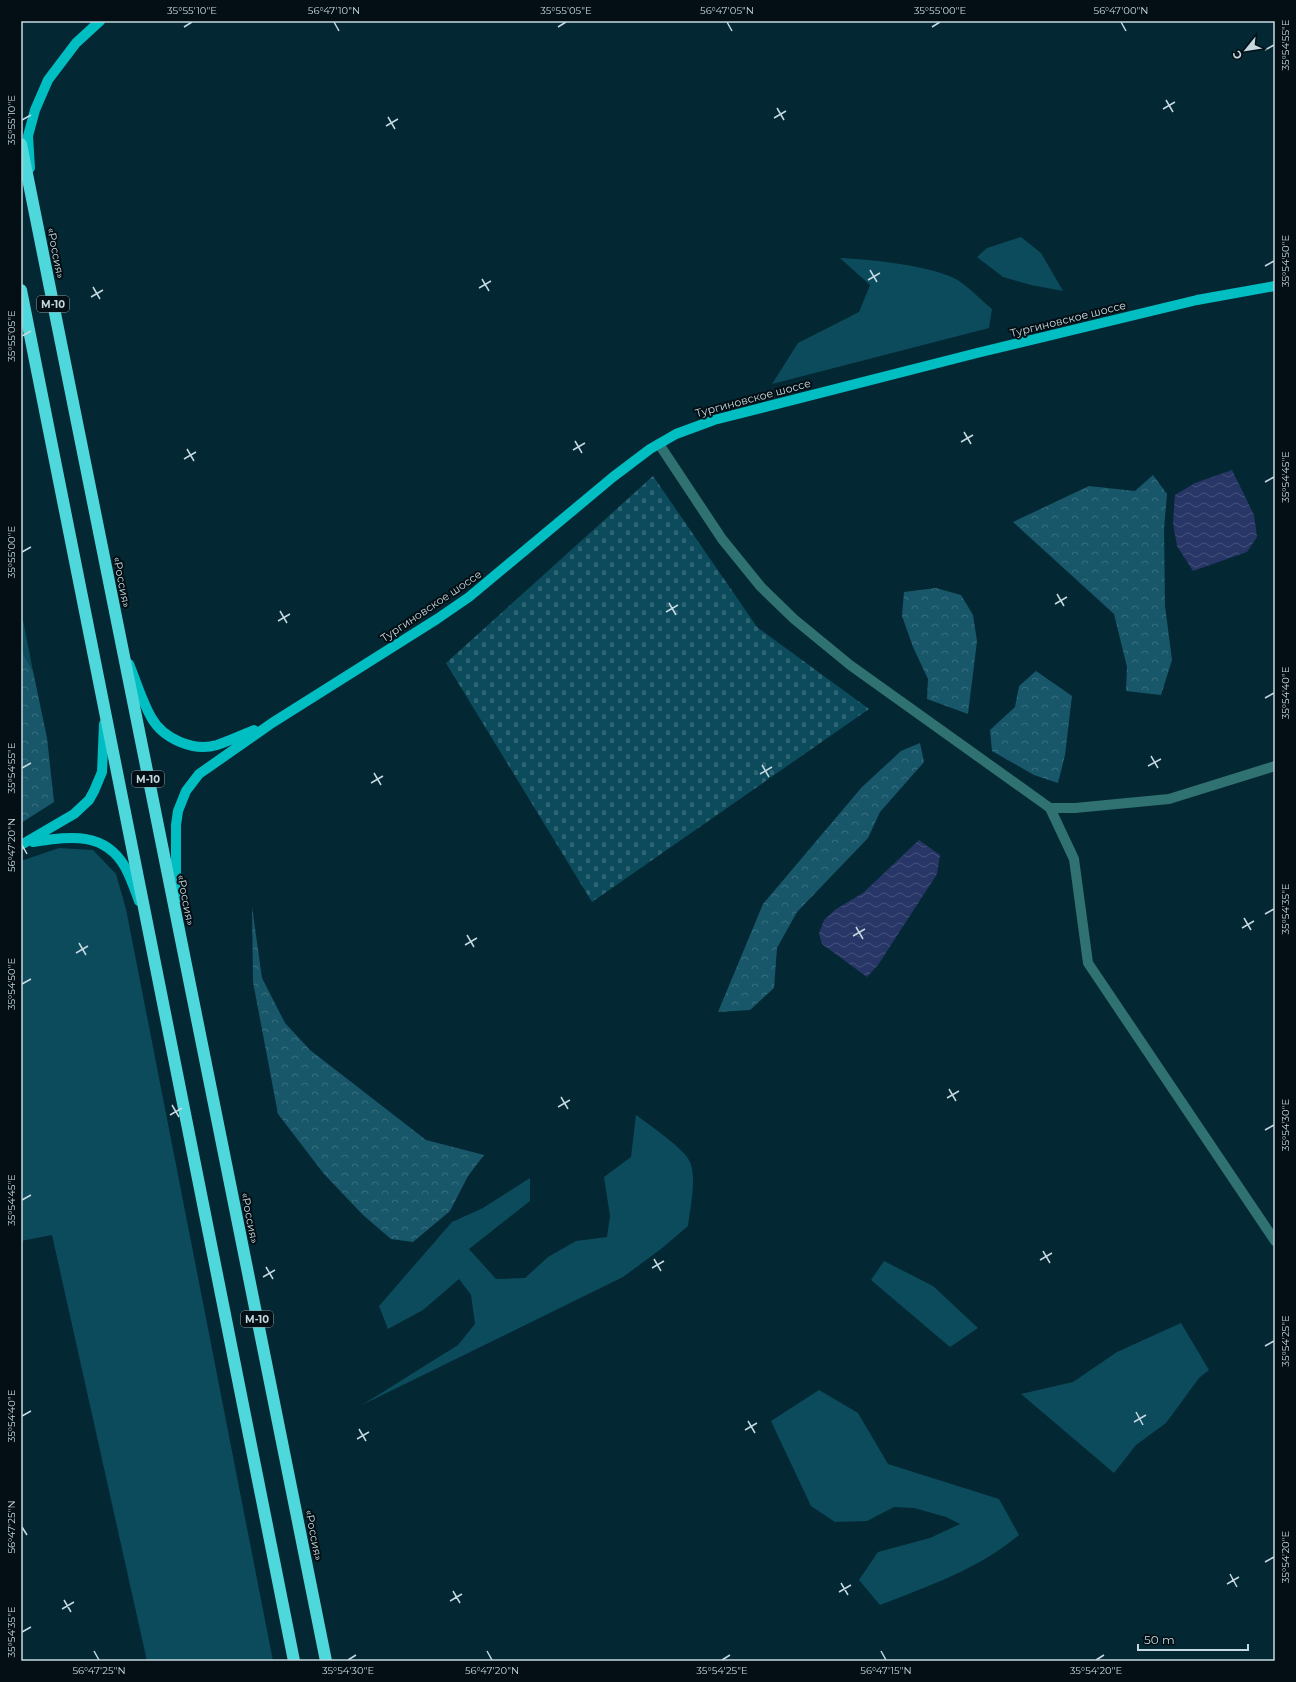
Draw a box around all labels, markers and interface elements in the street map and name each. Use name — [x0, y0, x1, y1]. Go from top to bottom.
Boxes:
text: 35°55'10"E — [167, 4, 217, 17]
text: 56°47'10"N — [308, 4, 360, 17]
text: 35°55'05"E — [540, 4, 592, 17]
text: 56°47'05"N — [700, 4, 754, 17]
text: 35°55'00"E — [914, 4, 967, 17]
text: 56°47'00"N — [1094, 4, 1148, 17]
text: 35°54'55"E — [1279, 19, 1292, 71]
north arrow — [1226, 30, 1266, 70]
text: С — [1229, 48, 1245, 62]
text: 35°55'10"E — [5, 95, 18, 145]
street label: «Россия» — [44, 226, 68, 280]
text: 35°54'50"E — [1279, 235, 1292, 287]
road number: М-10 — [37, 296, 69, 312]
street label: Тургиновское шоссе — [1009, 298, 1128, 340]
text: 35°55'05"E — [5, 310, 18, 362]
street label: Тургиновское шоссе — [694, 376, 812, 420]
text: 35°54'45"E — [1279, 451, 1292, 503]
text: 35°55'00"E — [5, 525, 18, 578]
street label: «Россия» — [110, 555, 134, 609]
street label: Тургиновское шоссе — [378, 567, 484, 645]
text: 35°54'40"E — [1279, 666, 1292, 719]
text: 35°54'55"E — [5, 742, 18, 794]
road number: М-10 — [132, 771, 164, 787]
text: 56°47'20"N — [5, 818, 18, 872]
street label: «Россия» — [174, 873, 198, 927]
text: 35°54'35"E — [1279, 883, 1292, 935]
text: 35°54'50"E — [5, 958, 18, 1010]
text: 35°54'30"E — [1279, 1099, 1292, 1151]
text: 35°54'45"E — [5, 1174, 18, 1226]
street label: «Россия» — [238, 1191, 262, 1245]
road number: М-10 — [241, 1311, 273, 1327]
text: 35°54'25"E — [1279, 1315, 1292, 1367]
text: 35°54'40"E — [5, 1389, 18, 1442]
text: 56°47'25"N — [5, 1500, 18, 1554]
street label: «Россия» — [302, 1508, 326, 1562]
text: 35°54'20"E — [1279, 1531, 1292, 1583]
text: 35°54'35"E — [5, 1606, 18, 1658]
scale bar — [1138, 1626, 1248, 1652]
text: 50 m — [1144, 1632, 1175, 1647]
text: 56°47'25"N — [72, 1664, 126, 1677]
text: 35°54'30"E — [322, 1664, 374, 1677]
text: 56°47'20"N — [465, 1664, 519, 1677]
text: 35°54'25"E — [696, 1664, 748, 1677]
text: 56°47'15"N — [860, 1664, 912, 1677]
text: 35°54'20"E — [1070, 1664, 1122, 1677]

